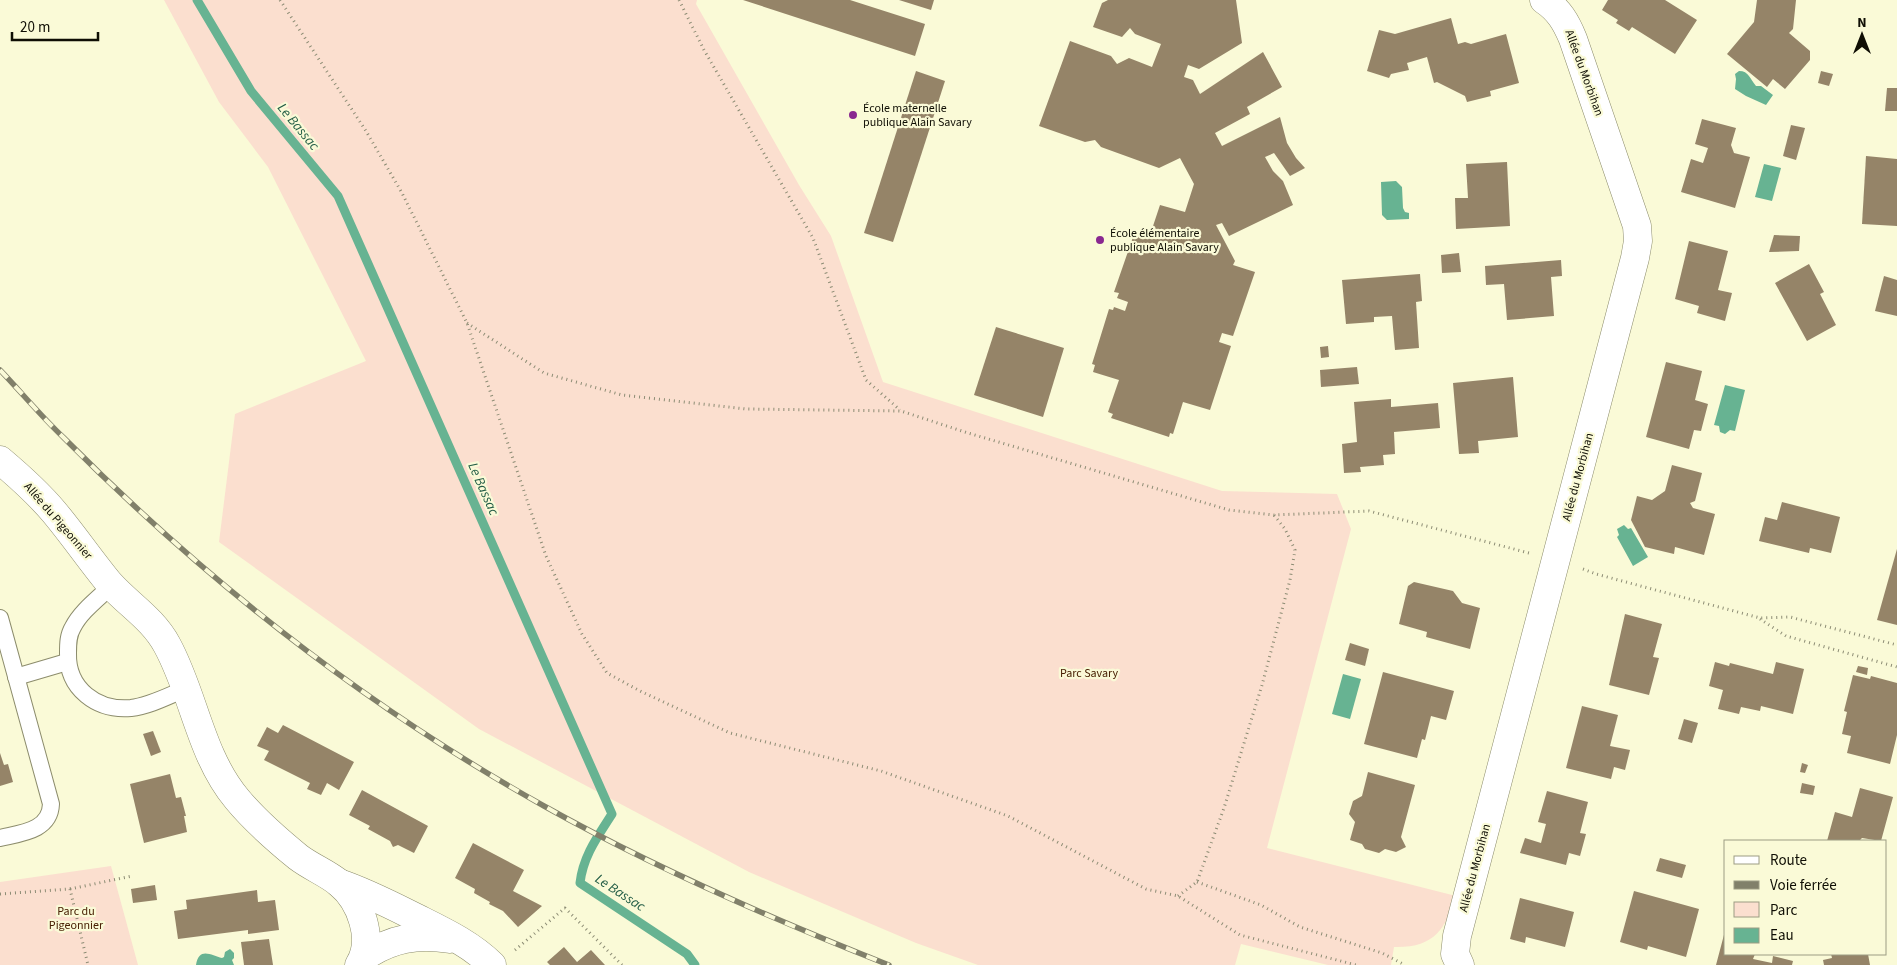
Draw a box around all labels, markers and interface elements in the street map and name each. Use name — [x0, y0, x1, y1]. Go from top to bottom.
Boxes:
scale bar — [12, 10, 99, 42]
north arrow — [1837, 10, 1887, 60]
text: N — [1857, 13, 1867, 33]
text: 20 m — [20, 17, 50, 38]
street label: Allée du Morbihan — [1561, 27, 1607, 119]
water label: Le Bassac — [272, 99, 324, 156]
place label: École maternelle publique Alain Savary — [863, 100, 972, 131]
marker: École maternelle publique Alain Savary — [847, 109, 859, 121]
place label: École élémentaire publique Alain Savary — [1110, 225, 1219, 256]
marker: École élémentaire publique Alain Savary — [1094, 234, 1106, 246]
street label: Allée du Morbihan — [1558, 431, 1598, 523]
water label: Le Bassac — [462, 459, 504, 520]
street label: Allée du Pigeonnier — [20, 479, 97, 564]
park label: Parc Savary — [1060, 665, 1118, 682]
street label: Allée du Morbihan — [1455, 822, 1495, 914]
legend — [1724, 840, 1887, 955]
text: Route — [1770, 850, 1807, 871]
water label: Le Bassac — [591, 869, 650, 917]
text: Voie ferrée — [1770, 875, 1837, 896]
text: Parc — [1770, 900, 1797, 921]
park label: Parc du Pigeonnier — [49, 903, 104, 934]
text: Eau — [1770, 925, 1794, 946]

